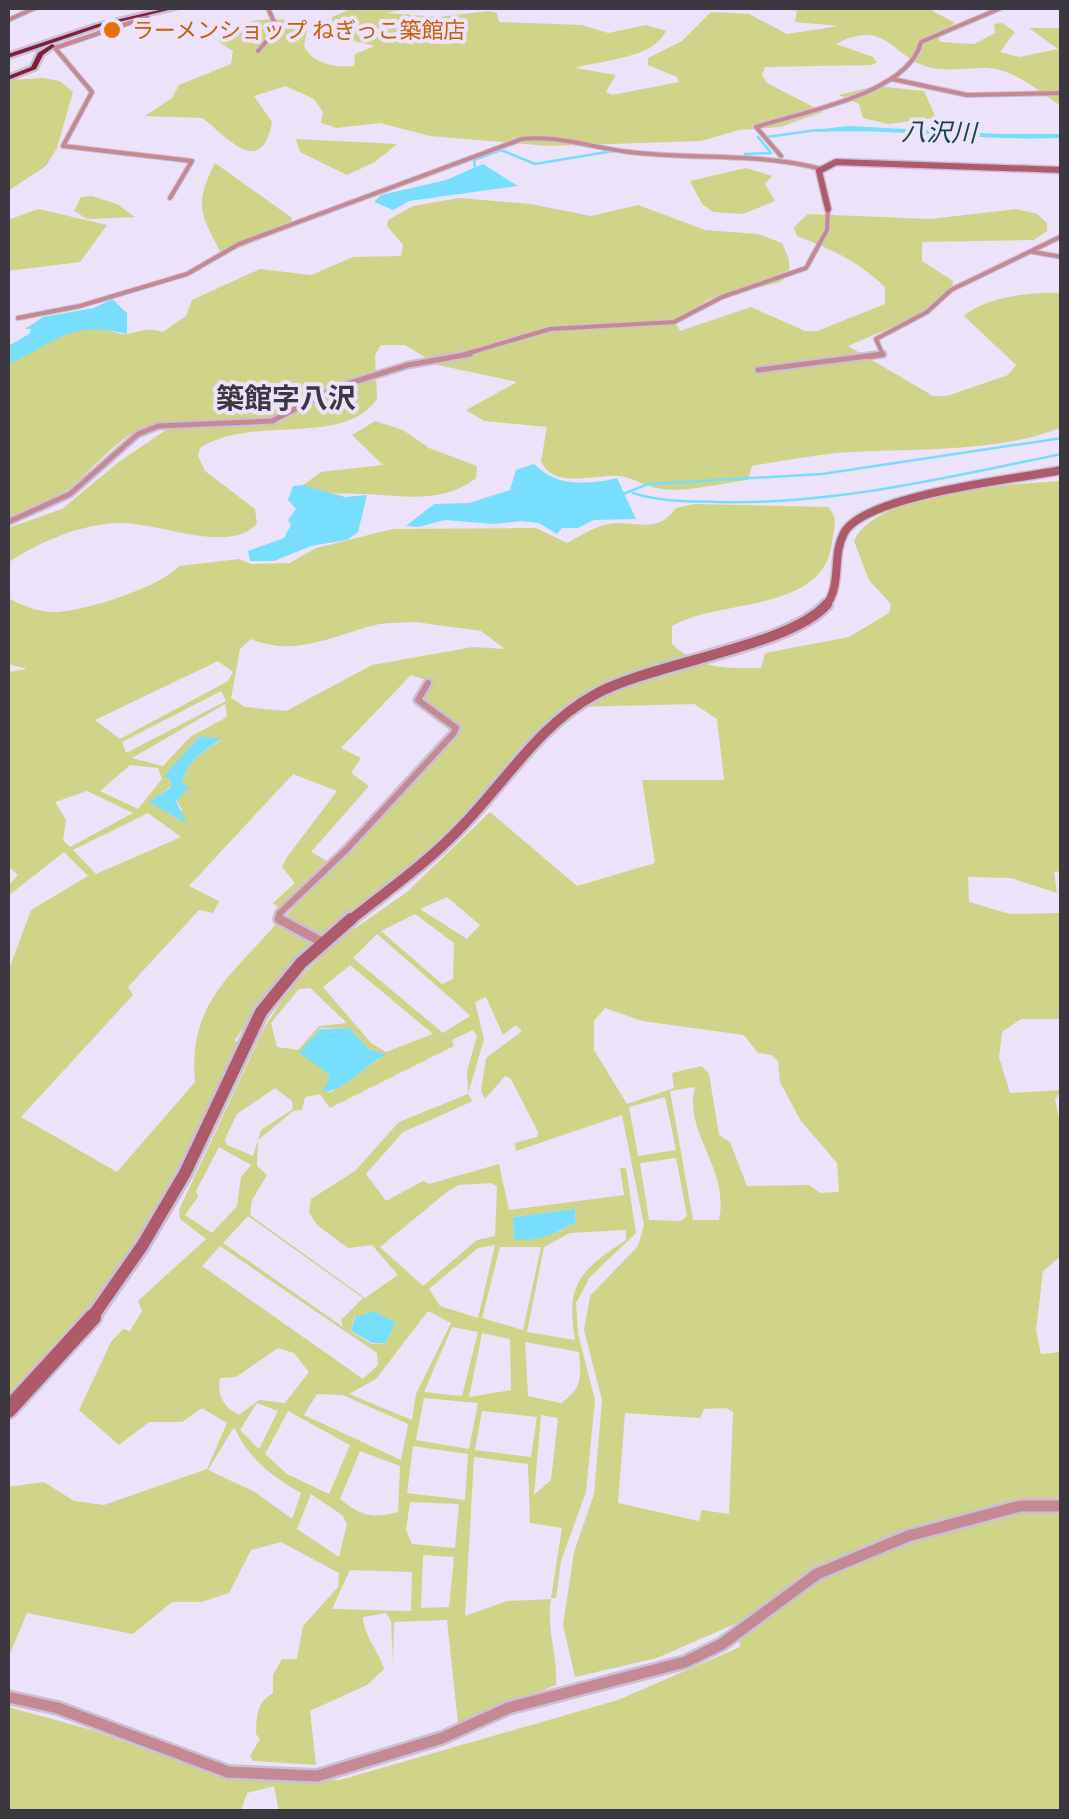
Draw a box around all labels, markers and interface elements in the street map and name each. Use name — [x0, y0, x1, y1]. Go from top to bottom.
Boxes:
place label: ラーメンショップ ねぎっこ築館店 — [132, 17, 465, 44]
marker: ラーメンショップ ねぎっこ築館店 — [101, 19, 123, 41]
water label: 八沢川 — [901, 117, 980, 149]
district label: 築館字八沢 — [216, 382, 356, 415]

